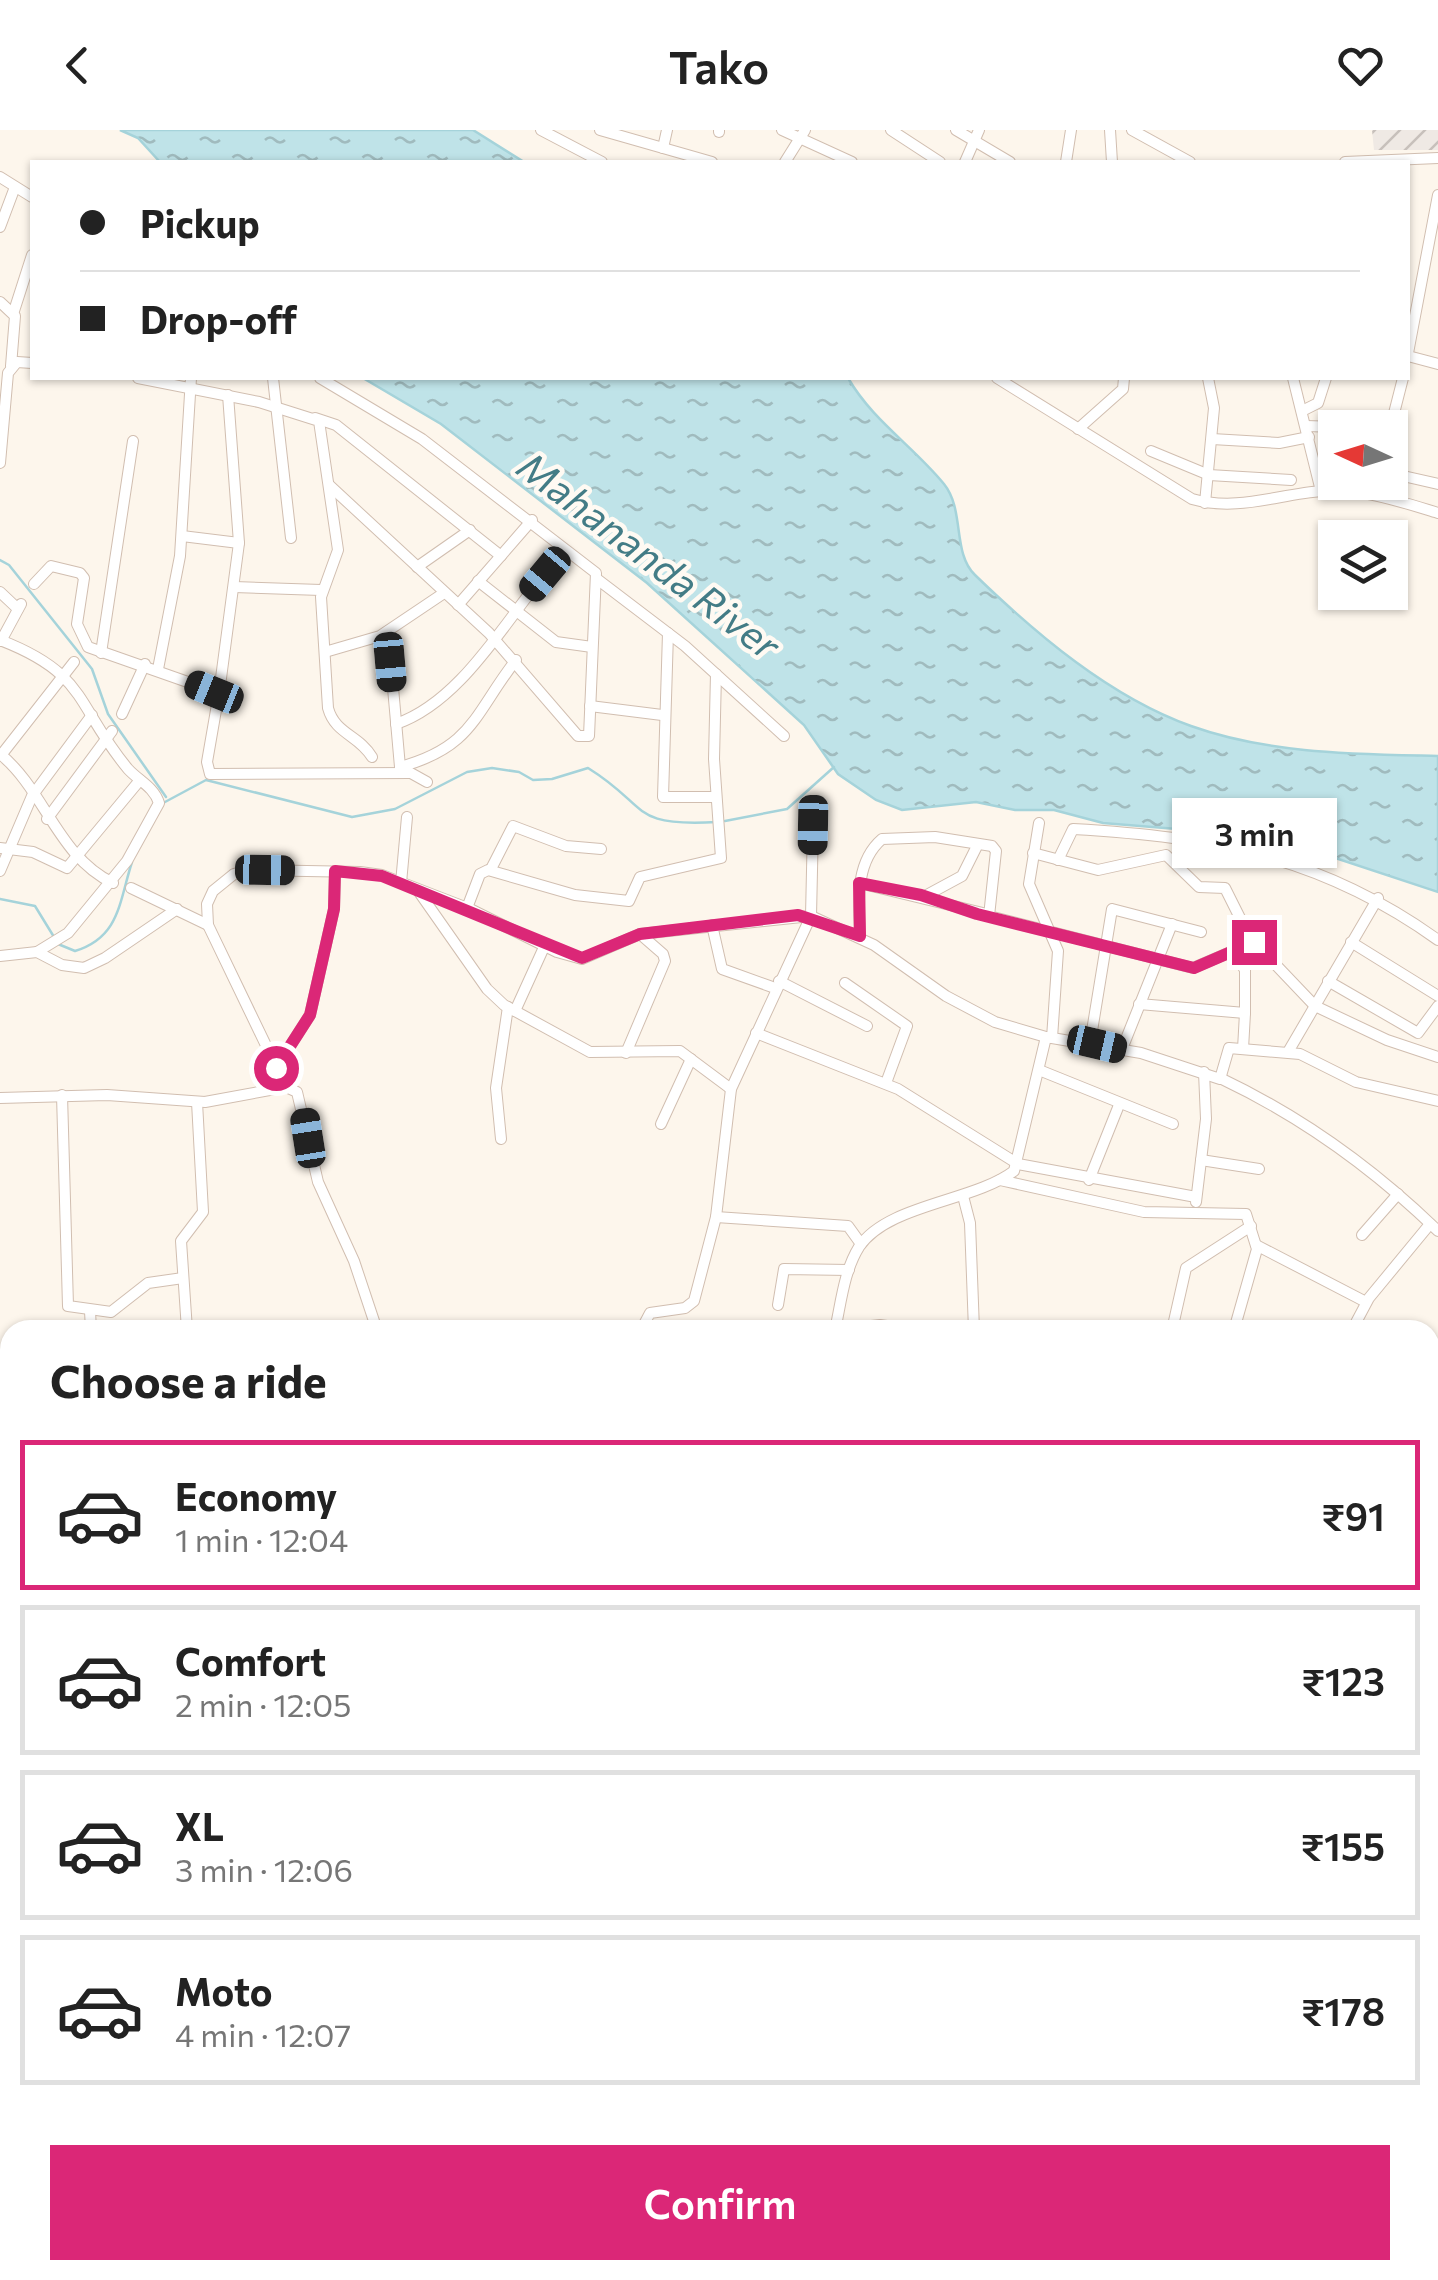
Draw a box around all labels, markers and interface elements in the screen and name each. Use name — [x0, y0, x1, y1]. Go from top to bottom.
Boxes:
icon: back — [50, 38, 105, 93]
text: Tako — [669, 38, 769, 93]
icon: heart — [1333, 38, 1388, 93]
text: Pickup — [140, 199, 260, 246]
text: Drop-off — [140, 295, 297, 342]
north arrow — [1318, 410, 1408, 500]
map controls — [1318, 410, 1408, 610]
water label: Mahananda River — [509, 440, 792, 670]
button: layers — [1318, 520, 1408, 610]
car — [514, 541, 576, 607]
car — [372, 631, 408, 693]
car — [181, 667, 247, 717]
car — [797, 795, 829, 855]
callout: 3 min — [1172, 797, 1336, 867]
text: 3 min — [1215, 813, 1294, 853]
car — [235, 854, 295, 886]
route end — [1232, 920, 1277, 965]
car — [1064, 1023, 1130, 1065]
route start — [254, 1046, 299, 1091]
car — [288, 1106, 328, 1170]
text: Choose a ride — [50, 1352, 327, 1407]
icon: car — [55, 1470, 145, 1560]
text: Economy — [175, 1472, 337, 1519]
text: ₹91 — [1322, 1492, 1385, 1539]
text: 1 min · 12:04 — [175, 1519, 348, 1559]
icon: car — [55, 1635, 145, 1725]
text: Comfort — [175, 1637, 326, 1684]
text: ₹123 — [1301, 1657, 1385, 1704]
text: 2 min · 12:05 — [175, 1684, 351, 1724]
icon: car — [55, 1800, 145, 1890]
text: XL — [175, 1802, 224, 1849]
text: ₹155 — [1301, 1822, 1385, 1869]
text: 3 min · 12:06 — [175, 1849, 353, 1889]
icon: car — [55, 1965, 145, 2055]
text: Moto — [175, 1967, 273, 2014]
text: ₹178 — [1301, 1987, 1385, 2034]
text: 4 min · 12:07 — [175, 2014, 351, 2054]
button: Confirm — [50, 2145, 1390, 2260]

